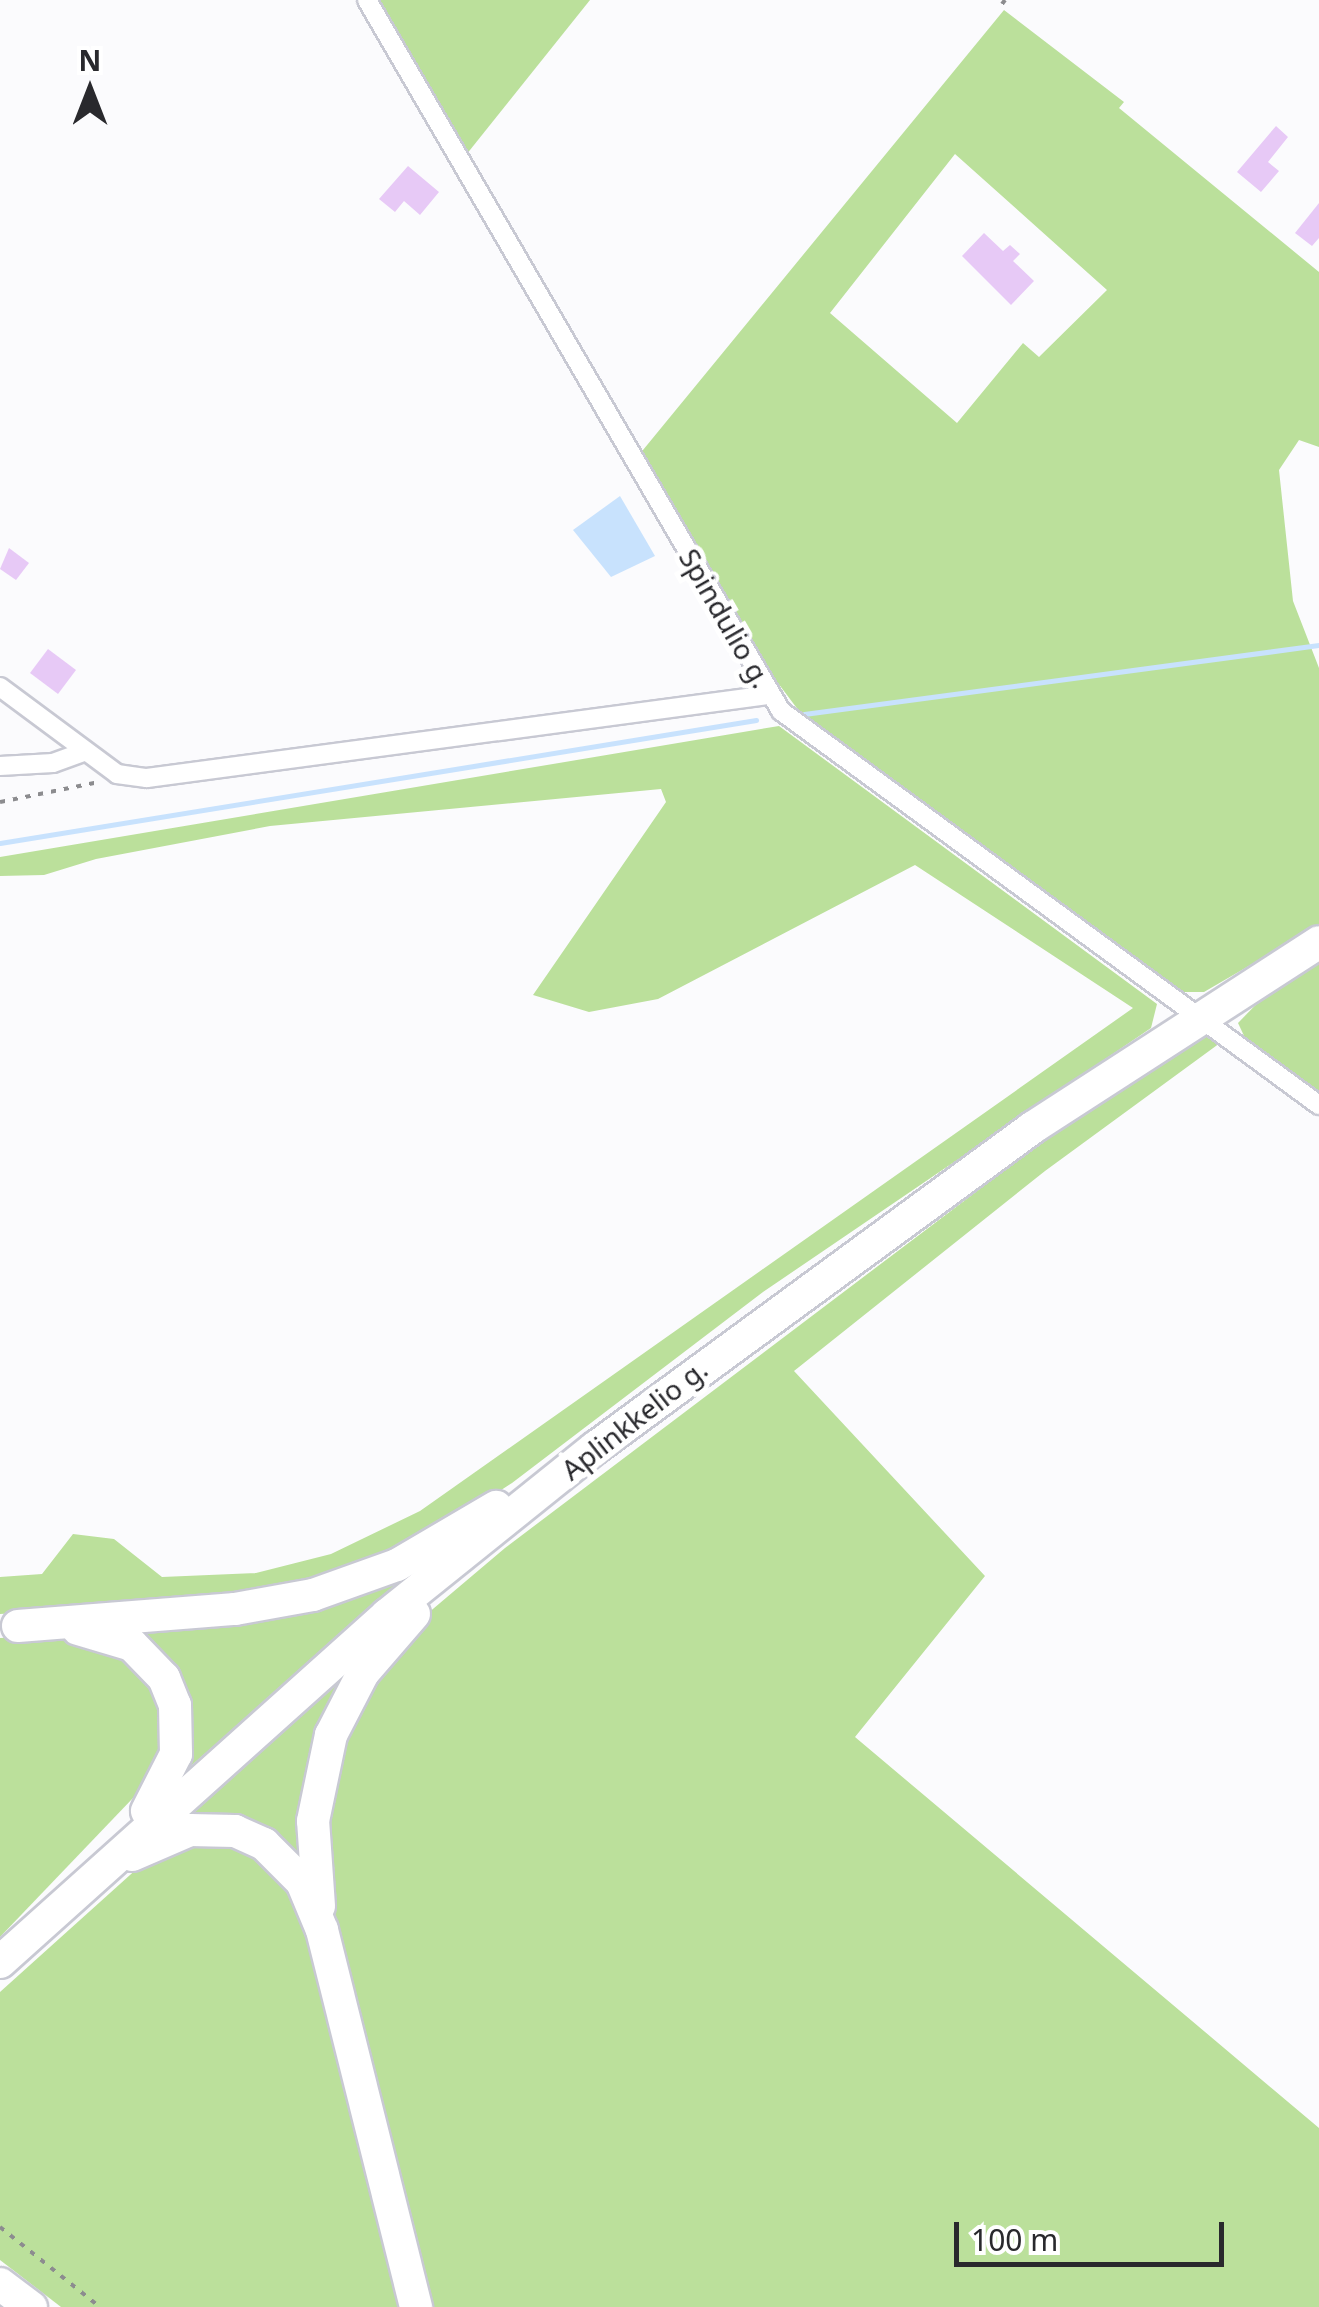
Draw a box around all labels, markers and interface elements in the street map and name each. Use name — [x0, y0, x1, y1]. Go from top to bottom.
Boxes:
north arrow — [40, 40, 140, 140]
text: N — [79, 41, 101, 79]
street label: Spindulio g. — [673, 542, 779, 694]
street label: Aplinkkelio g. — [554, 1352, 714, 1486]
scale bar — [959, 2202, 1229, 2264]
text: 100 m — [971, 2219, 1058, 2260]

